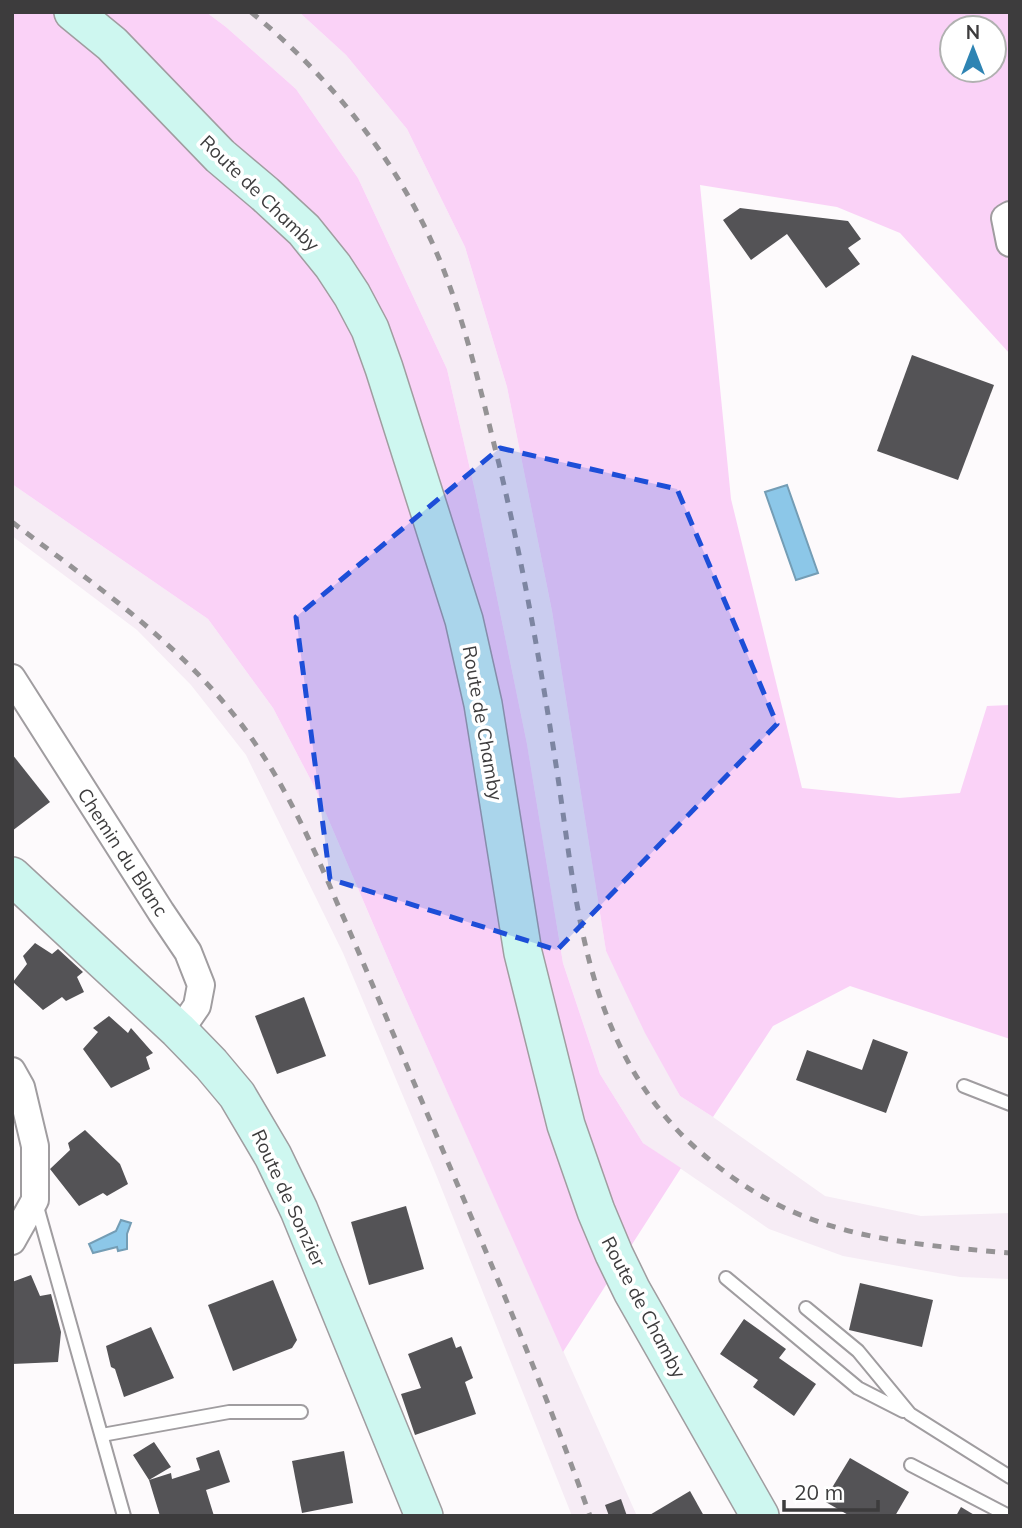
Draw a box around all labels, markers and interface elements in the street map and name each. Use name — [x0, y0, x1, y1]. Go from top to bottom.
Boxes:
north arrow — [938, 14, 1008, 84]
text: N — [966, 20, 980, 44]
street label: Route de Chamby — [195, 130, 325, 256]
street label: Route de Chamby — [458, 644, 508, 802]
street label: Chemin du Blanc — [73, 783, 173, 921]
street label: Route de Sonzier — [247, 1126, 331, 1271]
street label: Route de Chamby — [597, 1232, 691, 1382]
scale bar — [784, 1468, 878, 1512]
text: 20 m — [794, 1479, 843, 1505]

